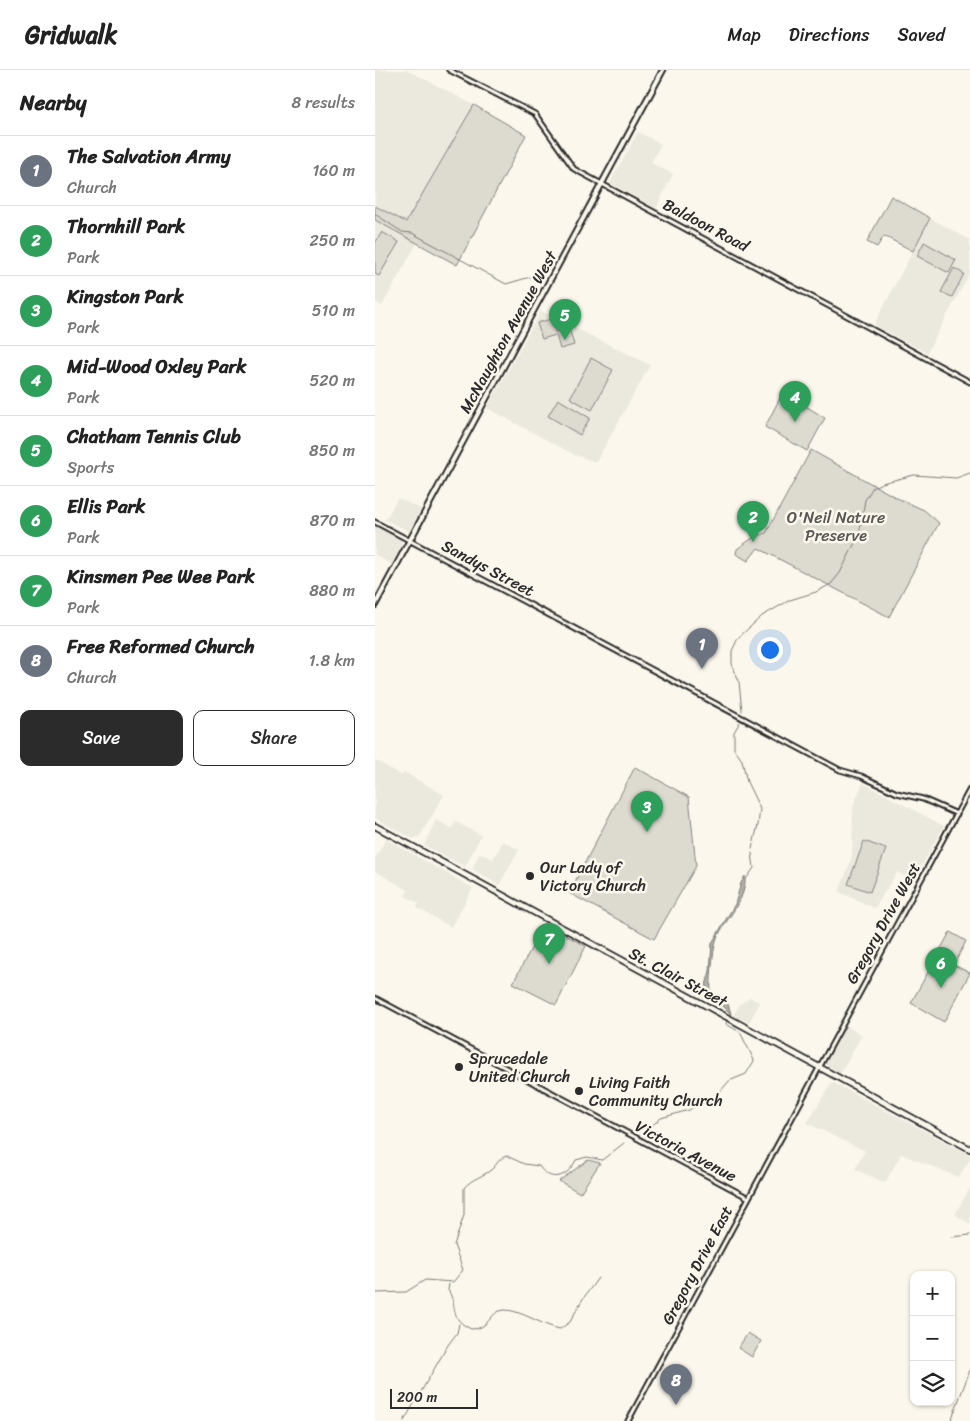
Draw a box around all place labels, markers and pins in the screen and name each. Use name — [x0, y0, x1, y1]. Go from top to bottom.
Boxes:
pin: 5 — [549, 299, 581, 340]
pin: 4 — [779, 381, 811, 422]
pin: 2 — [737, 501, 769, 542]
pin: 1 — [686, 628, 718, 669]
pin: 3 — [631, 791, 663, 832]
place label: Our Lady of Victory Church — [540, 853, 646, 900]
marker: Our Lady of Victory Church — [524, 870, 536, 882]
pin: 7 — [533, 923, 565, 964]
pin: 6 — [925, 947, 957, 988]
place label: Sprucedale United Church — [469, 1044, 570, 1091]
marker: Sprucedale United Church — [453, 1061, 465, 1073]
place label: Living Faith Community Church — [589, 1068, 723, 1115]
marker: Living Faith Community Church — [573, 1085, 585, 1097]
pin: 8 — [660, 1364, 692, 1405]

